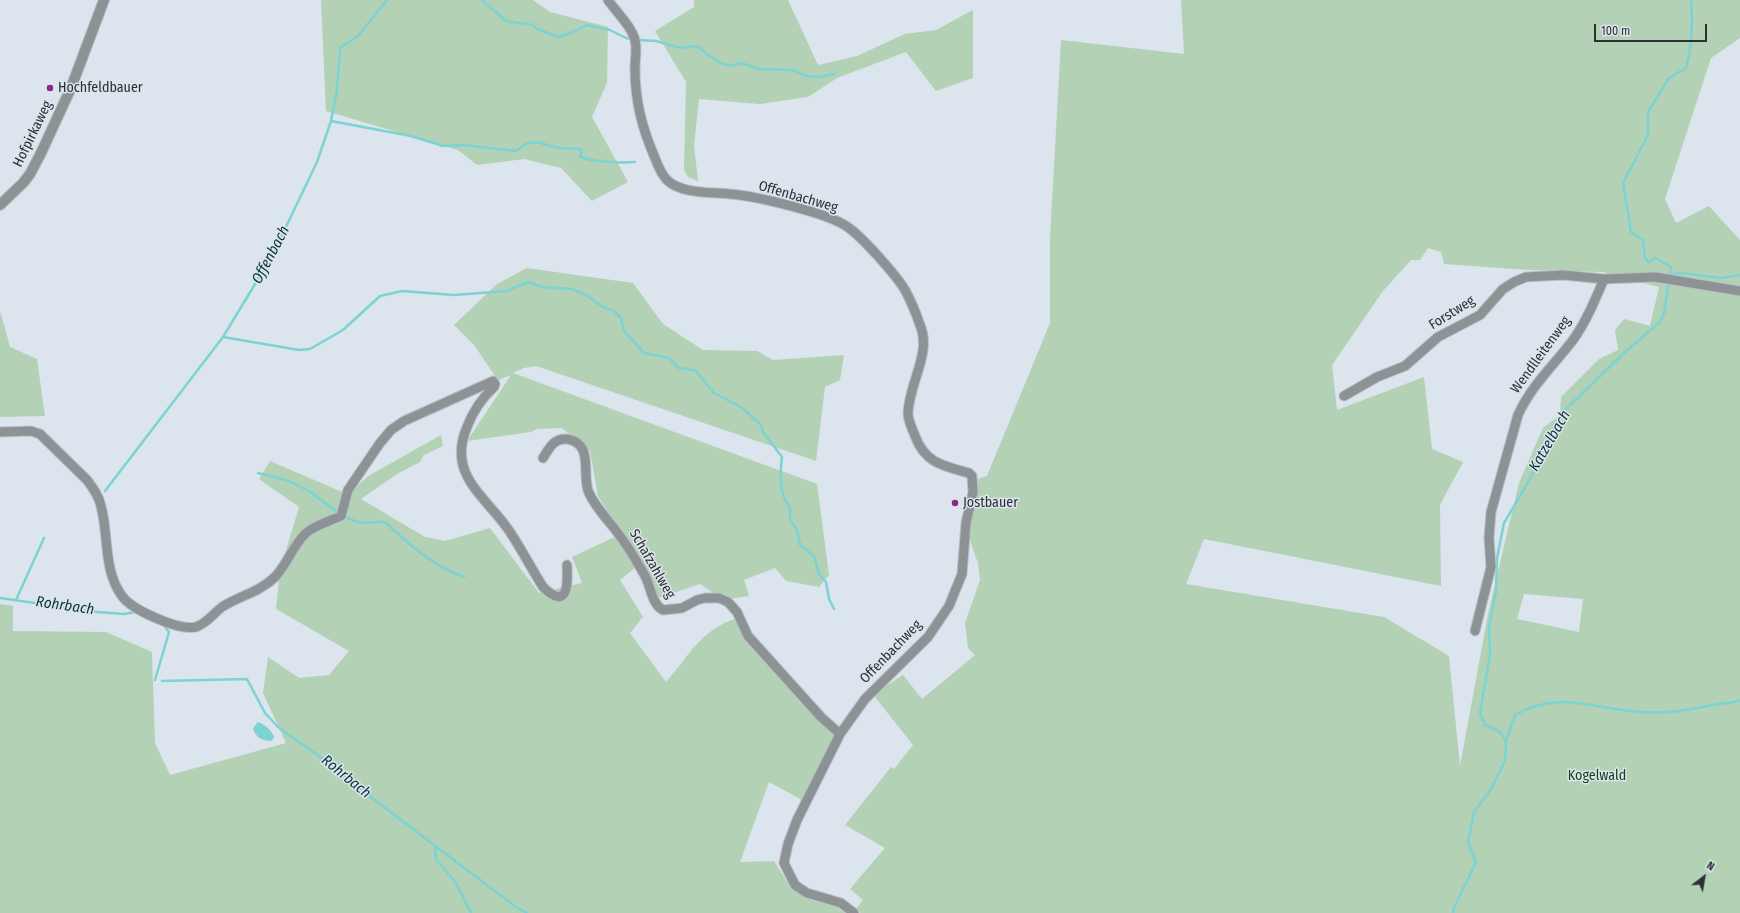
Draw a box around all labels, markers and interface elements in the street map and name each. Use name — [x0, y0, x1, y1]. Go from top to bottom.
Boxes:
scale bar — [1596, 16, 1709, 42]
text: 100 m — [1601, 24, 1630, 38]
place label: Hochfeldbauer — [58, 80, 143, 96]
marker: Hochfeldbauer — [45, 83, 55, 93]
street label: Hofpirkaweg — [10, 98, 56, 170]
street label: Offenbachweg — [756, 178, 840, 216]
water label: Offenbach — [248, 223, 294, 287]
street label: Forstweg — [1426, 292, 1478, 334]
street label: Wendlleitenweg — [1507, 313, 1575, 397]
water label: Katzelbach — [1525, 407, 1575, 475]
place label: Jostbauer — [963, 495, 1018, 511]
marker: Jostbauer — [950, 498, 960, 508]
street label: Schafzahlweg — [625, 526, 679, 602]
water label: Rohrbach — [35, 593, 95, 619]
street label: Offenbachweg — [857, 617, 925, 687]
water label: Rohrbach — [318, 752, 374, 802]
park label: Kogelwald — [1568, 768, 1626, 784]
north arrow — [1684, 857, 1724, 897]
text: N — [1704, 859, 1717, 874]

